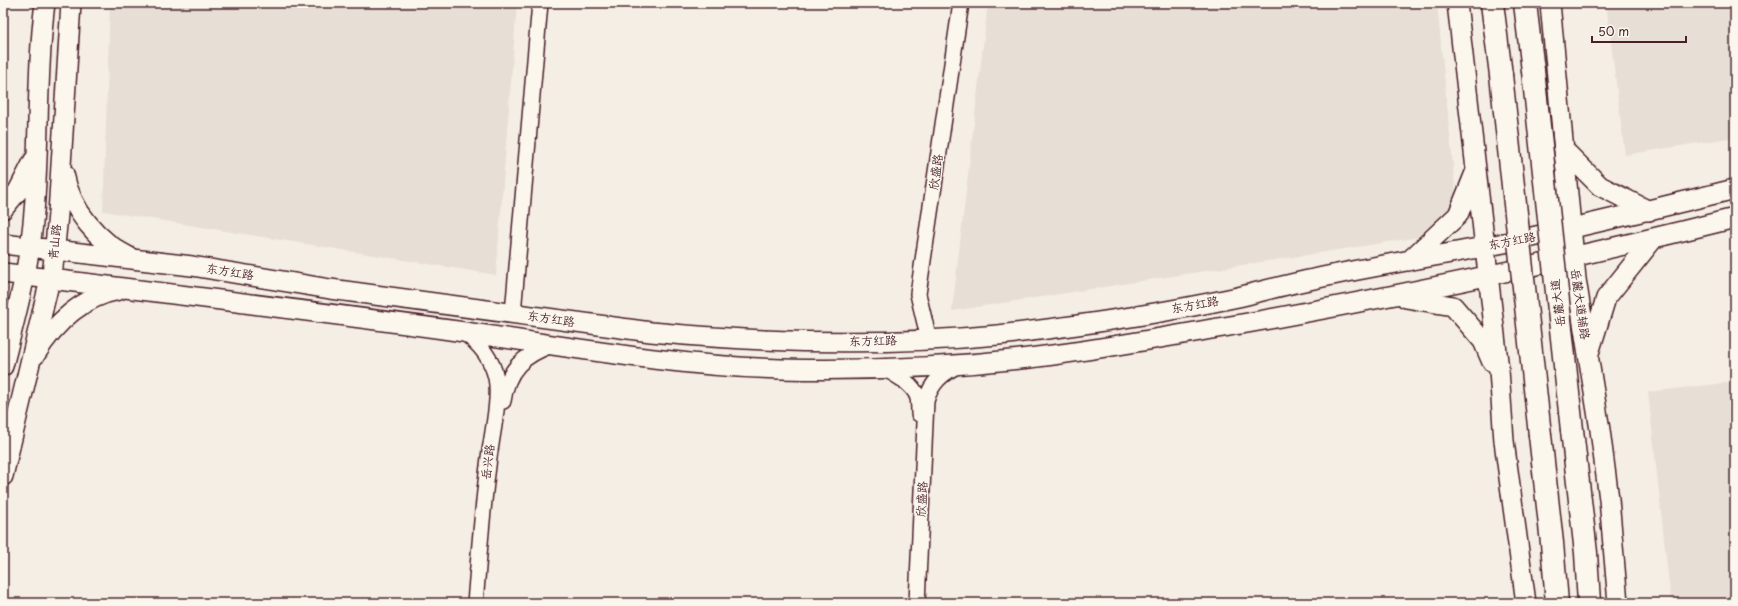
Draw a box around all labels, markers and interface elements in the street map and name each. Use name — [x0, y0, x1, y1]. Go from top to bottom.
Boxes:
scale bar — [1592, 18, 1686, 44]
text: 50 m — [1598, 22, 1629, 40]
street label: 欣盛路 — [924, 153, 946, 191]
street label: 青山路 — [43, 223, 65, 261]
street label: 东方红路 — [1487, 227, 1537, 253]
street label: 东方红路 — [205, 258, 255, 284]
street label: 岳麓大道辅路 — [1567, 267, 1595, 341]
street label: 岳麓大道 — [1545, 278, 1569, 328]
street label: 东方红路 — [1170, 291, 1220, 317]
street label: 东方红路 — [526, 306, 576, 330]
street label: 东方红路 — [849, 331, 897, 349]
street label: 岳兴路 — [476, 443, 498, 481]
street label: 欣盛路 — [911, 480, 931, 517]

